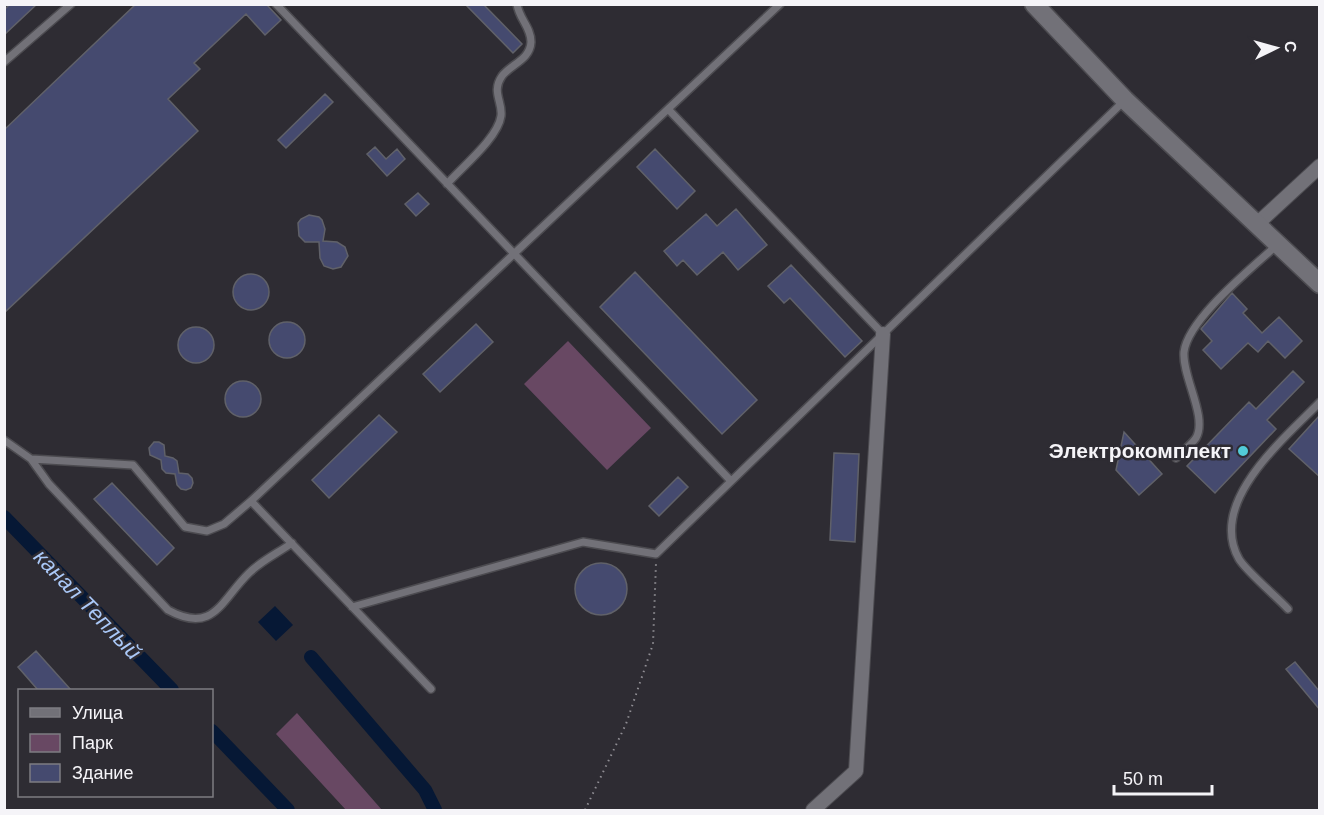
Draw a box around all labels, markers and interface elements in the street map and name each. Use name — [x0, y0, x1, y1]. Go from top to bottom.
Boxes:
north arrow — [1246, 18, 1306, 78]
text: С — [1281, 40, 1299, 54]
place label: Электрокомплект — [1049, 439, 1231, 462]
marker: Электрокомплект — [1236, 444, 1250, 458]
water label: канал Теплый — [29, 544, 146, 665]
legend — [18, 689, 213, 797]
text: Улица — [72, 703, 124, 723]
text: Парк — [72, 733, 113, 753]
scale bar — [1114, 758, 1212, 796]
text: Здание — [72, 763, 133, 783]
text: 50 m — [1123, 769, 1163, 789]

